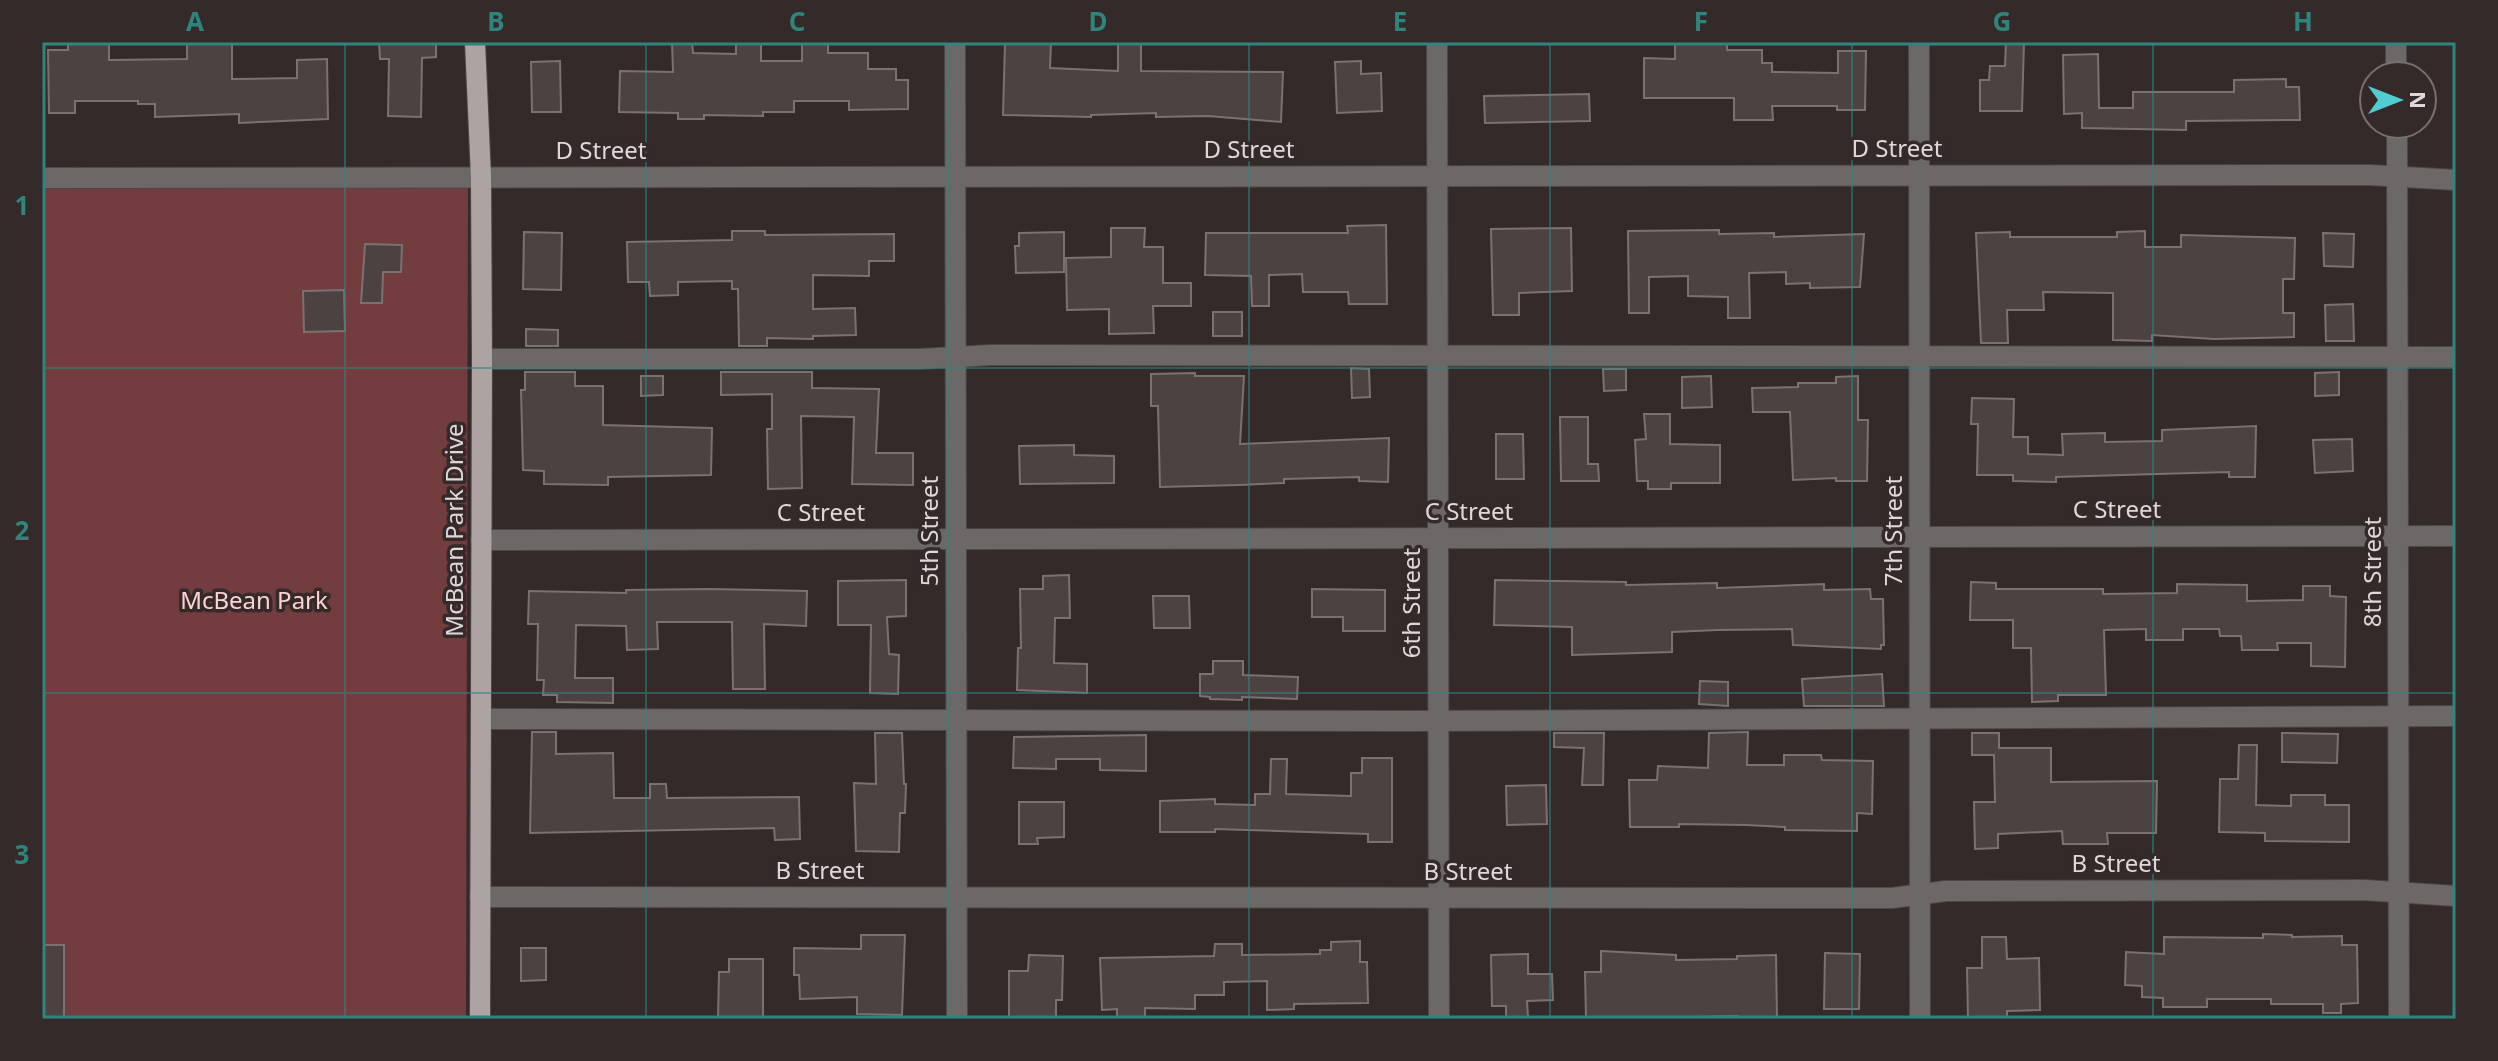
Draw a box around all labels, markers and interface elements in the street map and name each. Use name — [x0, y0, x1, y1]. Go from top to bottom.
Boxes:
text: A — [186, 3, 204, 39]
text: B — [487, 3, 505, 39]
text: C — [789, 3, 805, 39]
text: D — [1088, 3, 1108, 39]
text: E — [1393, 3, 1407, 39]
text: F — [1694, 3, 1708, 39]
text: G — [1993, 3, 2011, 39]
text: H — [2293, 3, 2313, 39]
north arrow — [2358, 60, 2438, 140]
text: N — [2404, 91, 2434, 109]
street label: D Street — [1852, 131, 1943, 164]
street label: D Street — [1204, 132, 1295, 165]
street label: D Street — [556, 133, 647, 166]
text: 1 — [15, 187, 29, 223]
street label: McBean Park Drive — [437, 423, 470, 637]
street label: 5th Street — [912, 475, 945, 586]
street label: 7th Street — [1876, 475, 1909, 586]
street label: C Street — [2073, 492, 2162, 525]
street label: C Street — [1425, 494, 1514, 527]
street label: C Street — [777, 495, 866, 528]
text: 2 — [15, 512, 30, 548]
street label: 8th Street — [2355, 516, 2388, 627]
street label: 6th Street — [1394, 547, 1427, 658]
park label: McBean Park — [180, 583, 328, 616]
text: 3 — [15, 836, 29, 872]
street label: B Street — [2072, 846, 2161, 879]
street label: B Street — [776, 853, 865, 886]
street label: B Street — [1424, 854, 1513, 887]

